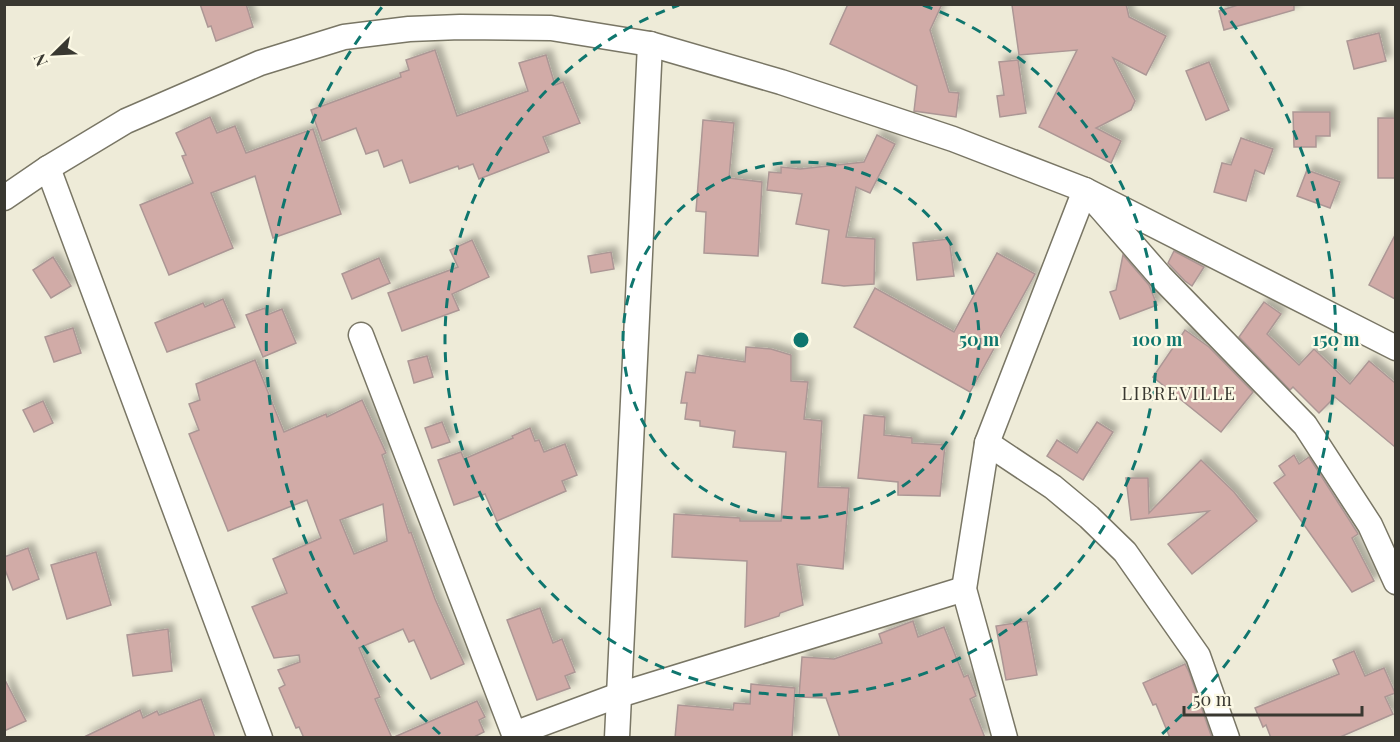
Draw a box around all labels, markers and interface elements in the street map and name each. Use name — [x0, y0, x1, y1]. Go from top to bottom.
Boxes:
north arrow — [24, 24, 84, 84]
text: N — [28, 50, 52, 70]
text: 50 m — [959, 327, 1000, 351]
text: 100 m — [1132, 327, 1183, 351]
text: 150 m — [1312, 327, 1360, 351]
centre of rings — [791, 330, 811, 350]
district label: LIBREVILLE — [1122, 381, 1236, 405]
scale bar — [1184, 679, 1362, 717]
text: 50 m — [1193, 687, 1232, 711]

